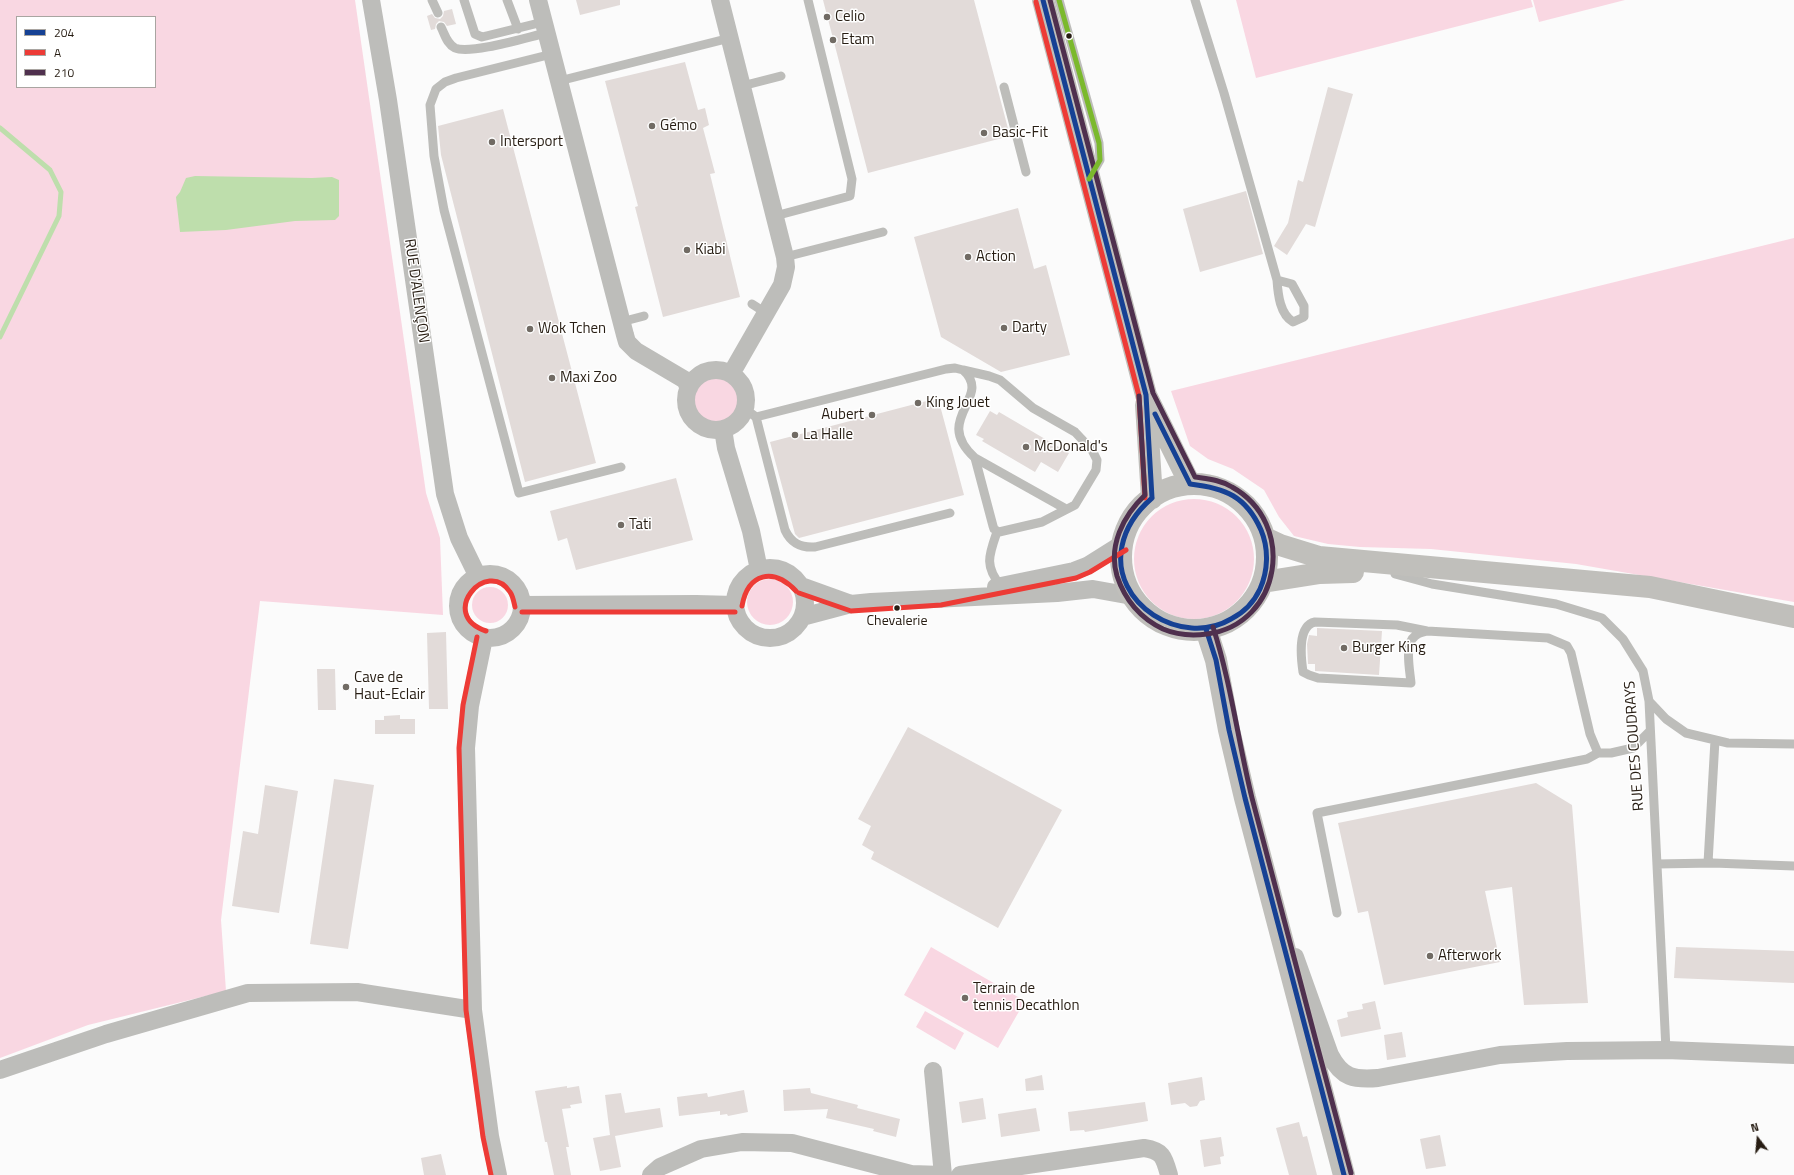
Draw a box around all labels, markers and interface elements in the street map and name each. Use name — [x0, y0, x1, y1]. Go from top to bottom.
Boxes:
place label: Celio — [835, 8, 865, 26]
marker: Celio — [822, 12, 832, 22]
legend — [16, 16, 156, 88]
text: 204 — [54, 23, 74, 42]
place label: Etam — [841, 31, 875, 49]
unlabelled marker — [1064, 31, 1074, 41]
marker: Etam — [828, 35, 838, 45]
text: A — [54, 43, 61, 62]
text: 210 — [54, 63, 74, 82]
place label: Gémo — [660, 117, 697, 135]
marker: Gémo — [647, 121, 657, 131]
place label: Basic-Fit — [992, 124, 1048, 142]
marker: Basic-Fit — [979, 128, 989, 138]
place label: Intersport — [500, 133, 563, 151]
marker: Intersport — [487, 137, 497, 147]
street label: RUE D'ALENÇON — [400, 238, 432, 344]
place label: Kiabi — [695, 241, 726, 259]
marker: Kiabi — [682, 245, 692, 255]
place label: Action — [976, 248, 1016, 266]
marker: Action — [963, 252, 973, 262]
place label: Darty — [1012, 319, 1047, 337]
place label: Wok Tchen — [538, 320, 606, 338]
marker: Darty — [999, 323, 1009, 333]
marker: Wok Tchen — [525, 324, 535, 334]
place label: Maxi Zoo — [560, 369, 617, 387]
marker: Maxi Zoo — [547, 373, 557, 383]
place label: King Jouet — [926, 394, 990, 412]
marker: King Jouet — [913, 398, 923, 408]
place label: Aubert — [821, 406, 864, 424]
marker: Aubert — [867, 410, 877, 420]
place label: La Halle — [803, 426, 853, 444]
marker: La Halle — [790, 430, 800, 440]
place label: McDonald's — [1034, 438, 1108, 456]
marker: McDonald's — [1021, 442, 1031, 452]
place label: Tati — [629, 516, 652, 534]
marker: Tati — [616, 520, 626, 530]
marker: Chevalerie — [892, 603, 902, 613]
place label: Chevalerie — [866, 614, 928, 630]
place label: Burger King — [1352, 639, 1426, 657]
marker: Burger King — [1339, 643, 1349, 653]
place label: Cave de Haut-Eclair — [354, 669, 425, 704]
street label: RUE DES COUDRAYS — [1621, 680, 1649, 812]
marker: Cave de Haut-Eclair — [341, 682, 351, 692]
place label: Afterwork — [1438, 947, 1501, 965]
marker: Afterwork — [1425, 951, 1435, 961]
place label: Terrain de tennis Decathlon — [973, 980, 1080, 1015]
marker: Terrain de tennis Decathlon — [960, 993, 970, 1003]
north arrow — [1738, 1119, 1778, 1159]
text: N — [1749, 1119, 1761, 1136]

